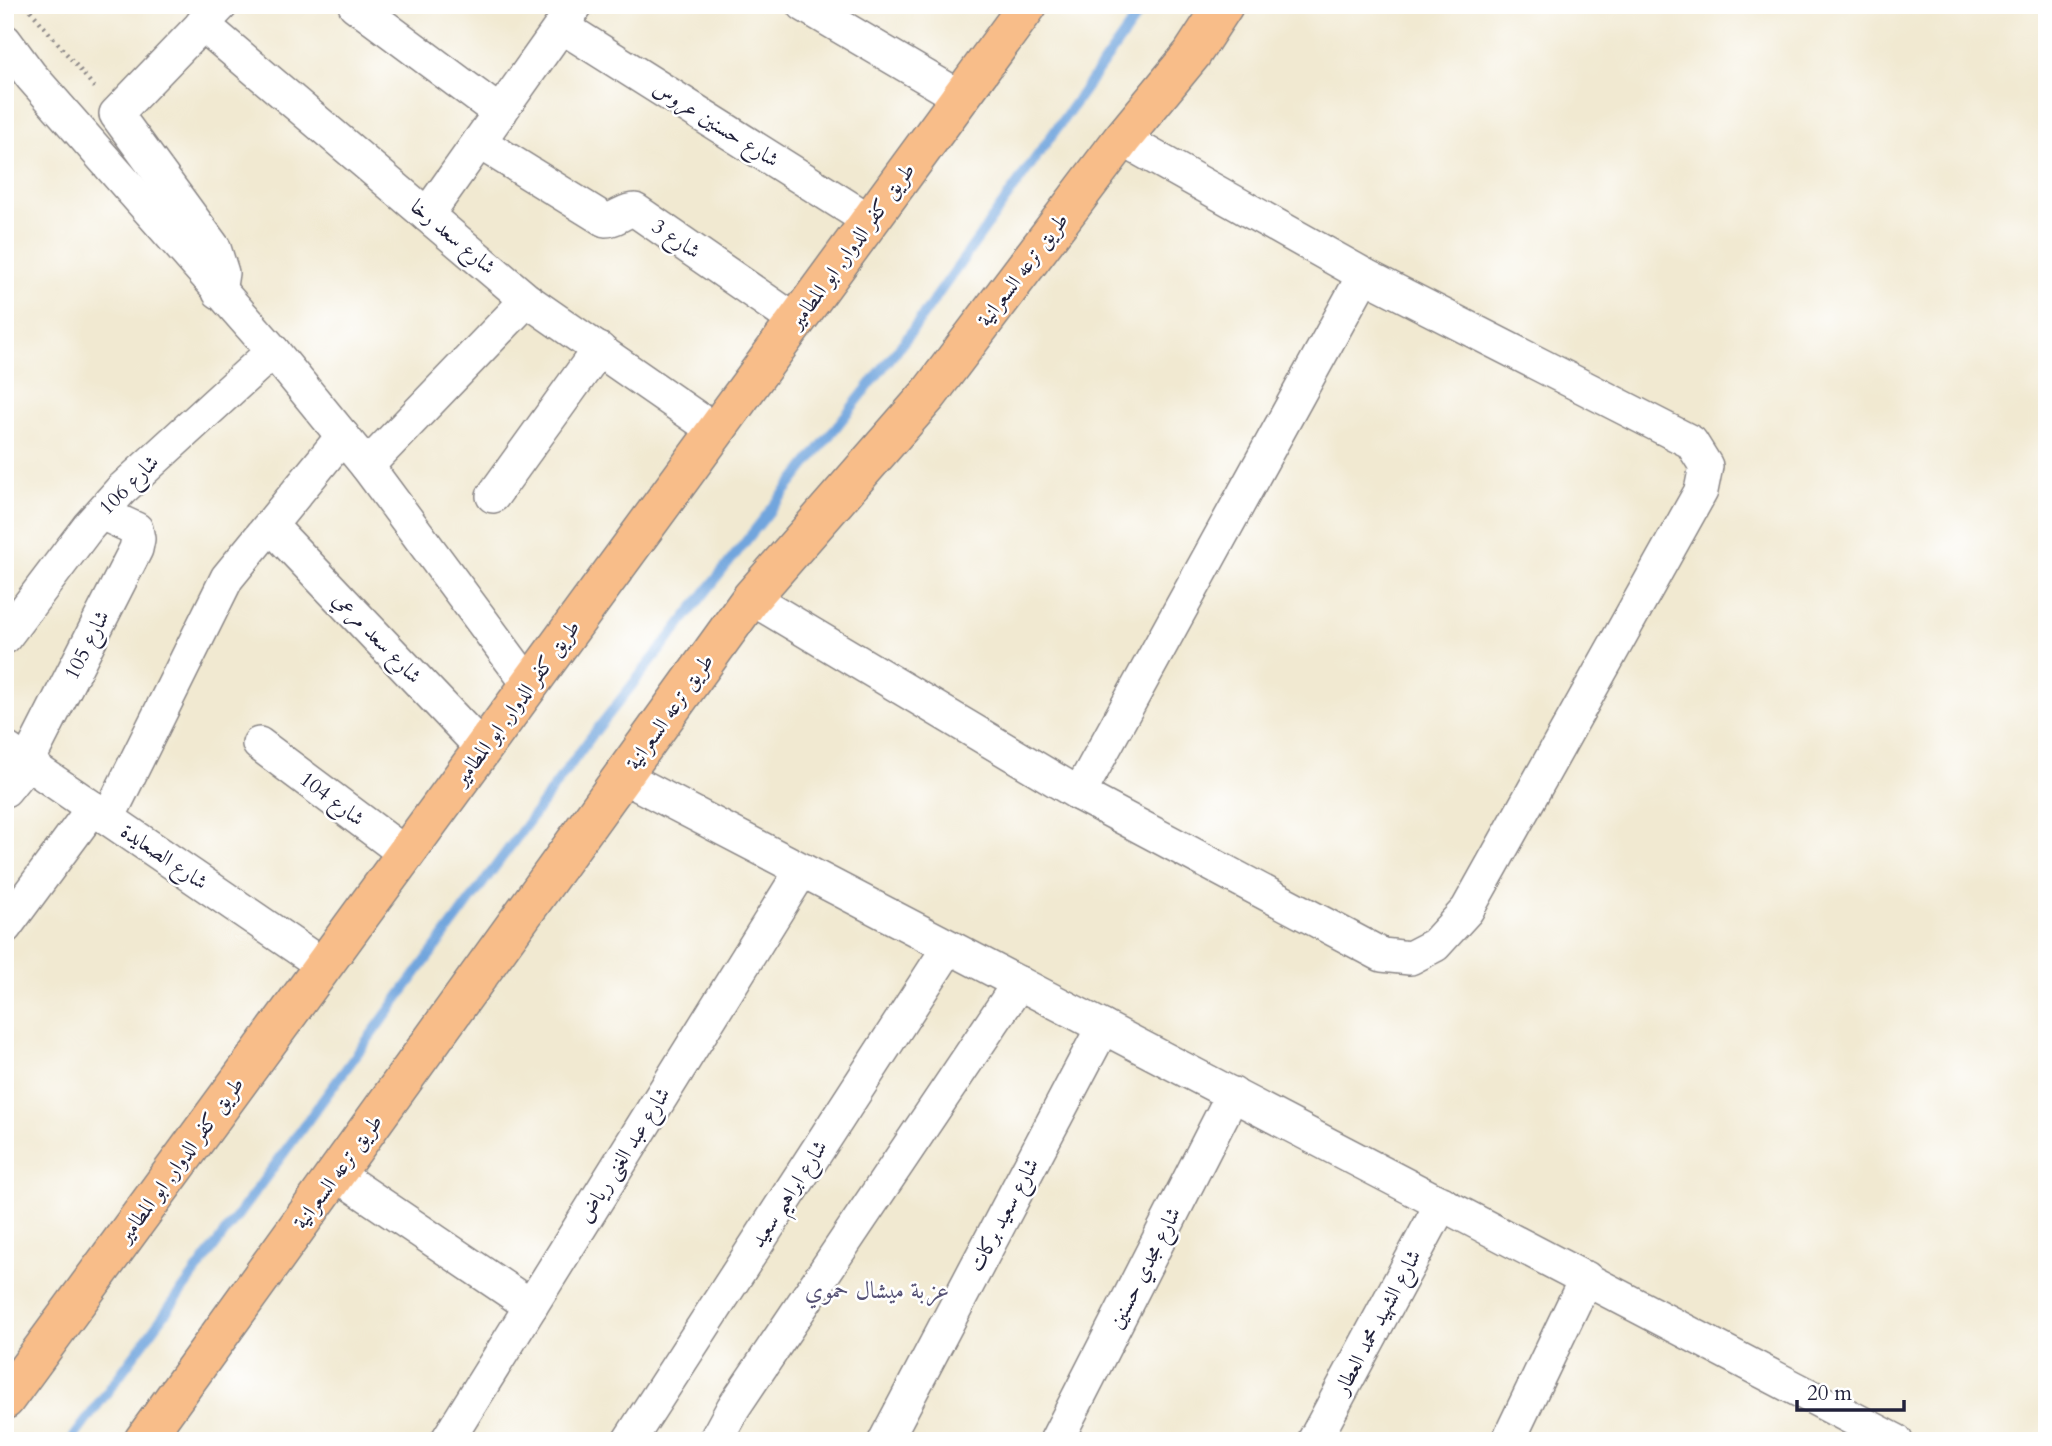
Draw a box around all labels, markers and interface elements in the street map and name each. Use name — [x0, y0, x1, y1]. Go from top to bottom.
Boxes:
street label: شارع حسنين عروس — [646, 74, 785, 177]
street label: طريق كفر الدوار, ابو المطامير — [781, 157, 922, 336]
street label: شارع سعد رخا — [402, 193, 502, 284]
street label: طريق ترعه السعرانية — [971, 207, 1075, 333]
street label: شارع 3 — [644, 212, 706, 268]
street label: شارع 106 — [92, 448, 168, 524]
street label: شارع سعد مرعي — [324, 586, 428, 692]
street label: شارع 105 — [57, 605, 119, 686]
street label: طريق كفر الدوار, ابو المطامير — [446, 614, 587, 793]
street label: طريق ترعه السعرانية — [619, 648, 721, 776]
street label: شارع 104 — [292, 765, 370, 835]
street label: شارع الصعايدة — [113, 817, 213, 899]
street label: طريق كفر الدوار, ابو المطامير — [110, 1071, 251, 1250]
street label: شارع عبد الغنى رياض — [571, 1082, 680, 1230]
street label: طريق ترعه السعرانية — [286, 1109, 390, 1235]
street label: شارع ابراهيم سعيد — [743, 1135, 840, 1257]
street label: شارع سعيد بركات — [962, 1153, 1049, 1278]
street label: شارع مجدي حسنين — [1102, 1202, 1191, 1335]
street label: شارع الشهيد محمد العطار — [1327, 1244, 1431, 1403]
district label: عزبة ميشال حموي — [805, 1274, 949, 1309]
scale bar — [1797, 1369, 1903, 1413]
text: 20 m — [1807, 1379, 1852, 1408]

